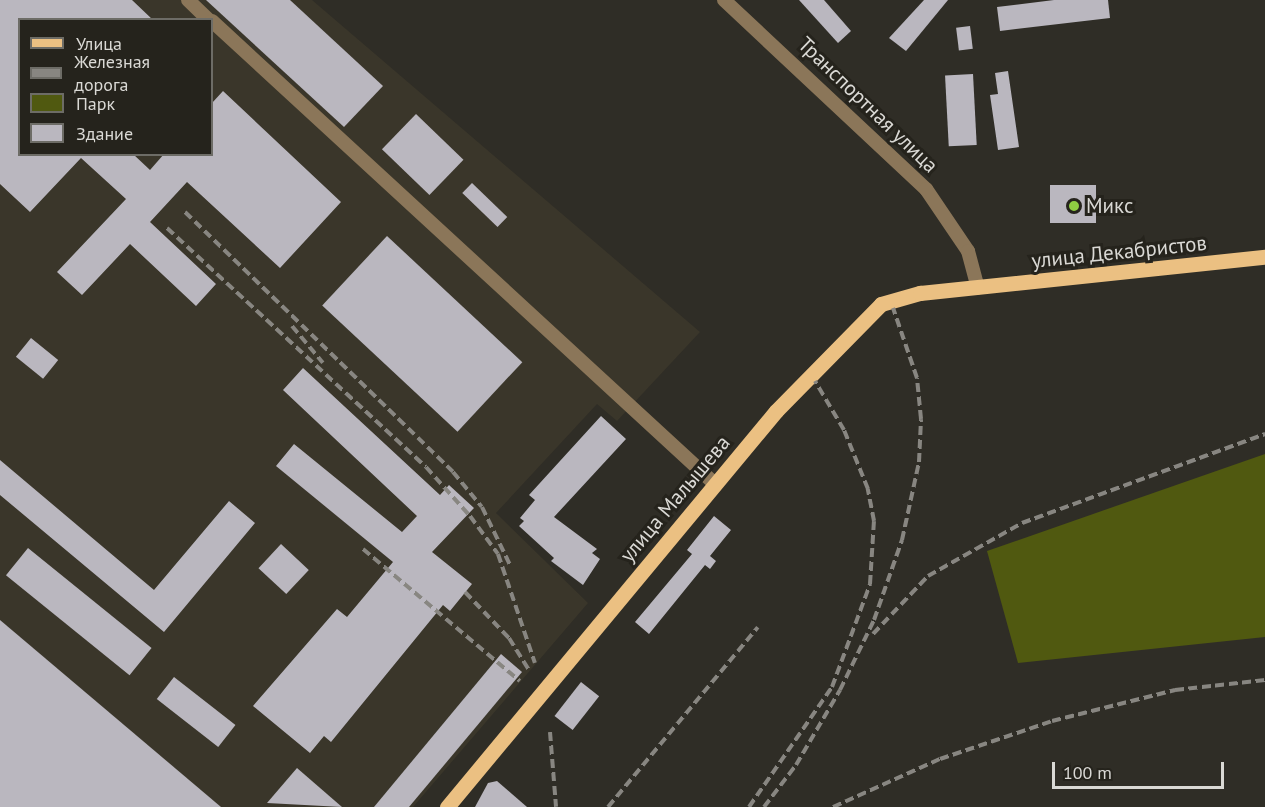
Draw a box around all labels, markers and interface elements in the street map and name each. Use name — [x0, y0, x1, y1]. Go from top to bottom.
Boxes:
legend — [18, 18, 213, 156]
text: Улица — [76, 32, 122, 55]
street label: Транспортная улица — [793, 32, 943, 178]
text: Железная дорога — [74, 50, 150, 96]
text: Парк — [76, 92, 115, 115]
text: Здание — [76, 122, 133, 145]
place label: Микс — [1086, 193, 1133, 219]
marker: Микс — [1067, 199, 1081, 213]
street label: улица Декабристов — [1030, 230, 1208, 274]
street label: улица Малышева — [615, 431, 735, 567]
scale bar — [1055, 750, 1228, 788]
text: 100 m — [1063, 761, 1112, 784]

